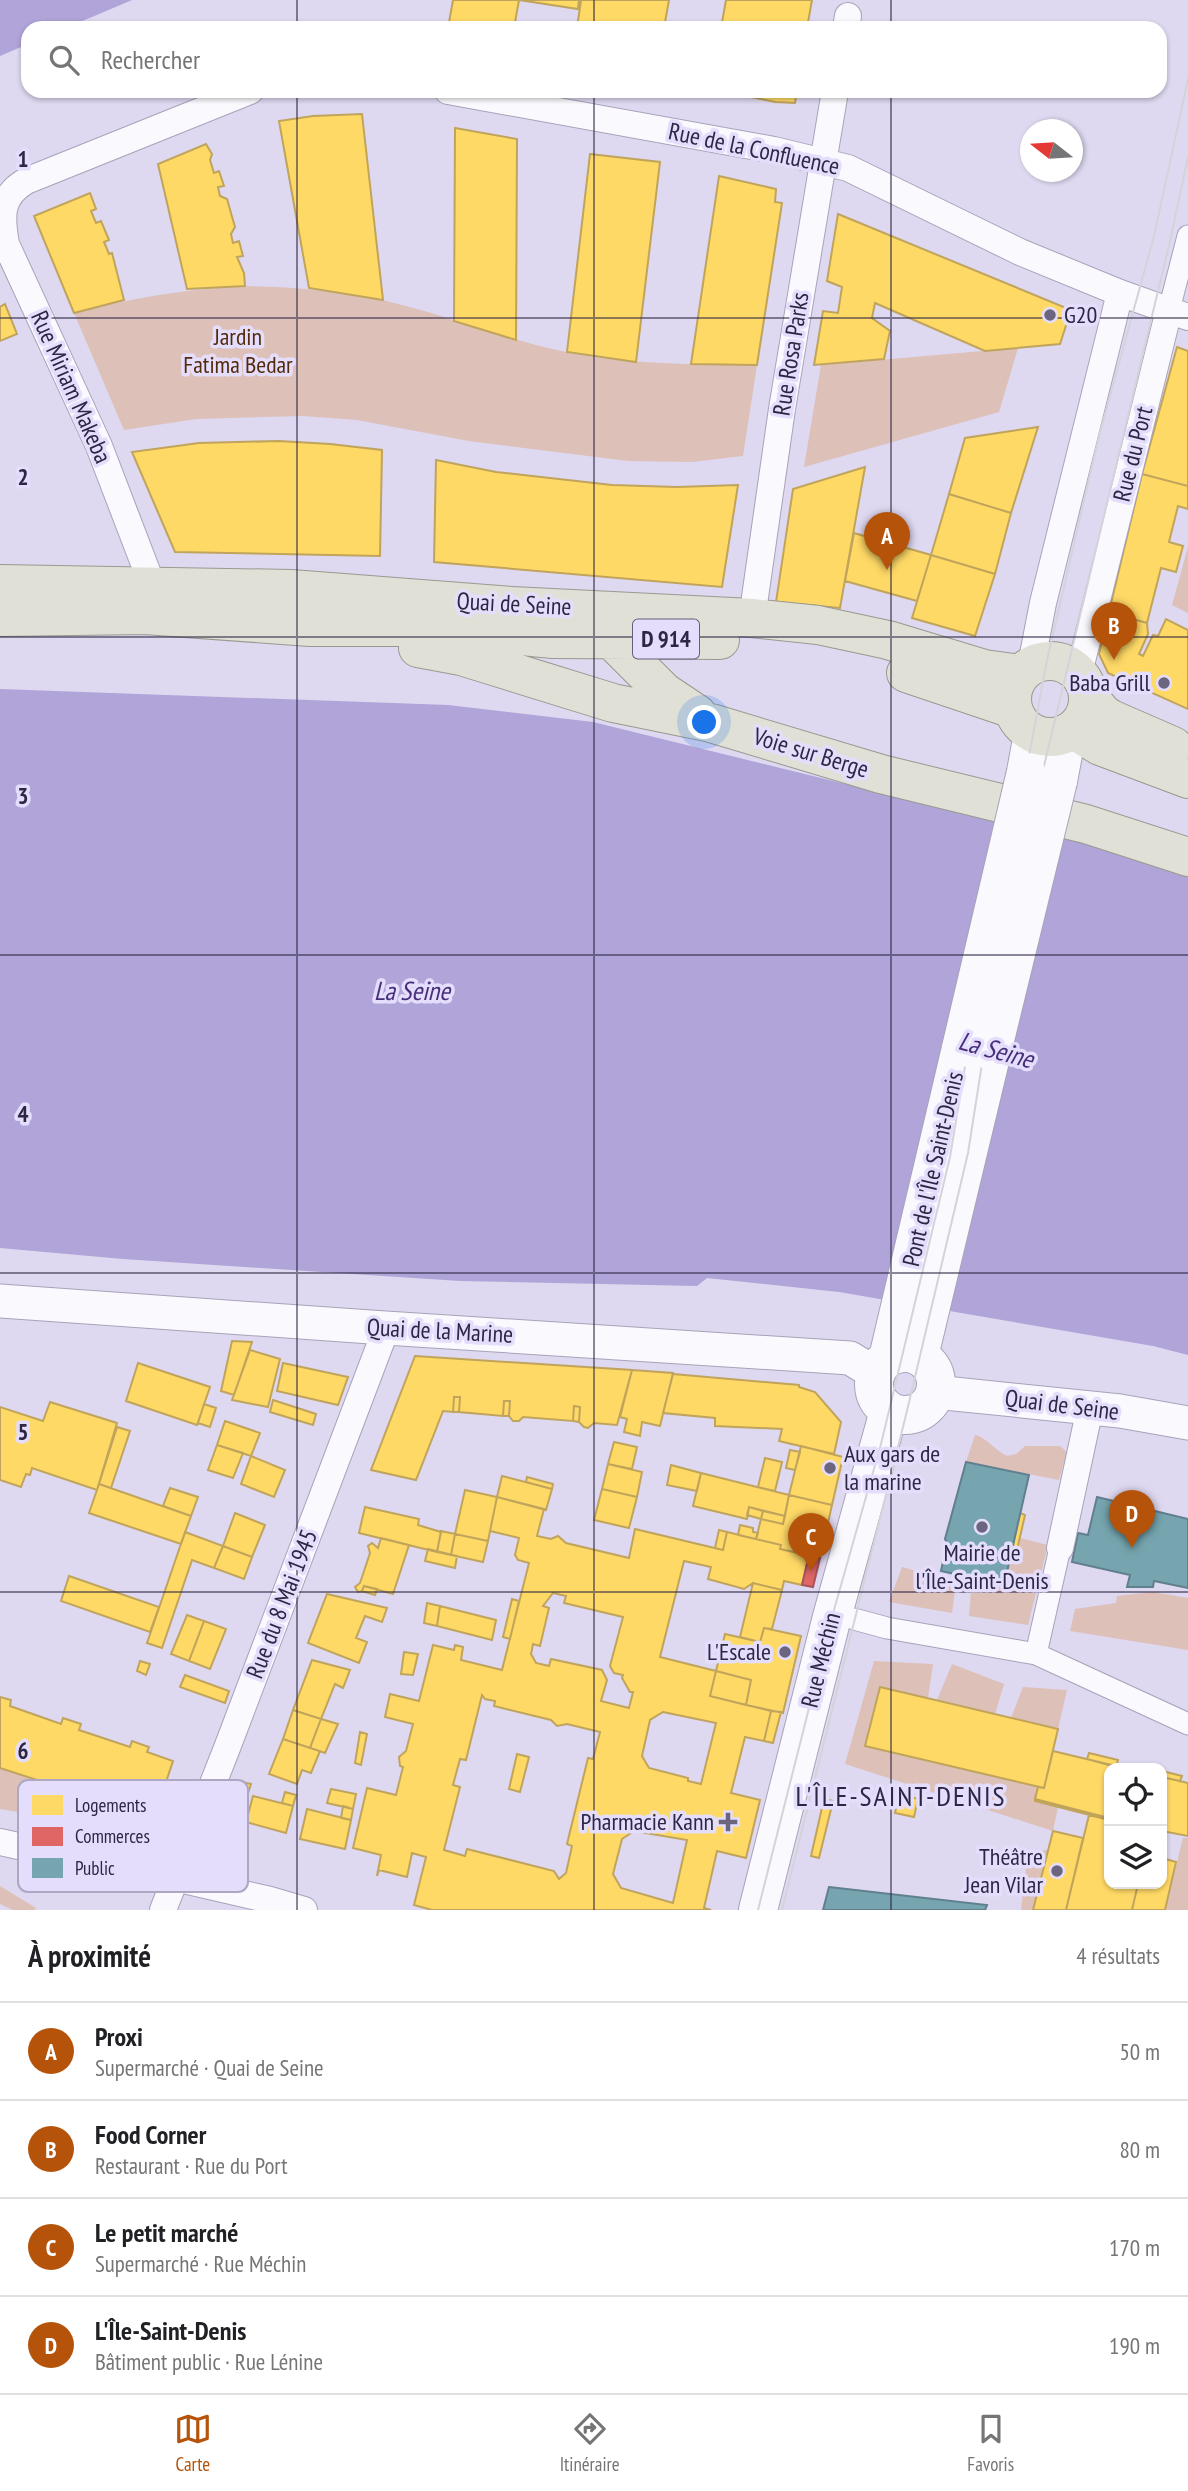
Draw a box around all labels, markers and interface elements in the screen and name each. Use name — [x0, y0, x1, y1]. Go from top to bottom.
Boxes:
search box — [21, 21, 1167, 98]
icon: search — [45, 41, 83, 79]
text: Rechercher — [101, 43, 200, 76]
street label: Rue de la Confluence — [666, 115, 842, 182]
north arrow — [1020, 119, 1083, 182]
text: 1 — [18, 144, 29, 173]
street label: Rue Rosa Parks — [765, 290, 816, 418]
place label: G20 — [1064, 299, 1097, 330]
street label: Rue Miriam Makeba — [24, 306, 119, 468]
marker: G20 — [1042, 307, 1058, 323]
park label: Jardin Fatima Bedar — [183, 321, 293, 380]
street label: Rue du Port — [1106, 403, 1159, 505]
text: 2 — [18, 462, 29, 491]
pin: A — [864, 512, 910, 570]
street label: Quai de Seine — [456, 585, 572, 622]
pin: B — [1091, 602, 1137, 660]
road number: D 914 — [633, 620, 699, 659]
place label: Baba Grill — [1069, 667, 1150, 698]
marker: Baba Grill — [1156, 675, 1172, 691]
your location — [687, 705, 721, 739]
street label: Voie sur Berge — [749, 720, 872, 785]
text: 3 — [18, 781, 29, 810]
water label: La Seine — [374, 974, 452, 1007]
water label: La Seine — [955, 1024, 1039, 1076]
street label: Pont de l'Île Saint-Denis — [895, 1068, 970, 1269]
text: 4 — [18, 1099, 29, 1128]
street label: Quai de la Marine — [366, 1311, 514, 1350]
street label: Quai de Seine — [1003, 1382, 1121, 1427]
text: 5 — [18, 1417, 29, 1446]
place label: Aux gars de la marine — [844, 1438, 940, 1497]
marker: Aux gars de la marine — [822, 1460, 838, 1476]
pin: D — [1109, 1490, 1155, 1548]
pin: C — [788, 1513, 834, 1571]
marker: Mairie de l'Île-Saint-Denis — [974, 1519, 990, 1535]
street label: Rue du 8 Mai 1945 — [239, 1525, 324, 1683]
place label: Mairie de l'Île-Saint-Denis — [915, 1537, 1049, 1596]
street label: Rue Méchin — [794, 1609, 847, 1711]
place label: L'Escale — [707, 1636, 771, 1667]
marker: L'Escale — [777, 1644, 793, 1660]
text: 6 — [18, 1736, 29, 1765]
map controls — [1104, 1763, 1167, 1889]
button: locate — [1104, 1763, 1167, 1826]
district label: L'ÎLE-SAINT-DENIS — [795, 1777, 1007, 1814]
legend — [18, 1780, 248, 1892]
text: Logements — [75, 1793, 147, 1817]
place label: Pharmacie Kann — [580, 1806, 714, 1837]
marker: Pharmacie Kann — [720, 1814, 736, 1830]
text: Commerces — [75, 1824, 150, 1848]
button: layers — [1104, 1826, 1167, 1889]
place label: Théâtre Jean Vilar — [964, 1841, 1043, 1900]
text: Public — [75, 1856, 115, 1880]
marker: Théâtre Jean Vilar — [1049, 1863, 1065, 1879]
text: À proximité — [28, 1936, 151, 1975]
text: 4 résultats — [1076, 1941, 1160, 1970]
text: Proxi — [95, 2020, 143, 2053]
text: A — [45, 2037, 57, 2066]
text: 50 m — [1119, 2037, 1160, 2066]
text: Supermarché · Quai de Seine — [95, 2053, 324, 2082]
text: Food Corner — [95, 2118, 206, 2151]
text: B — [45, 2135, 57, 2164]
text: 80 m — [1119, 2135, 1160, 2164]
text: Restaurant · Rue du Port — [95, 2151, 288, 2180]
text: Le petit marché — [95, 2216, 238, 2249]
text: C — [46, 2233, 56, 2262]
text: 170 m — [1109, 2233, 1160, 2262]
text: Supermarché · Rue Méchin — [95, 2249, 306, 2278]
text: L'Île-Saint-Denis — [95, 2314, 246, 2347]
text: D — [45, 2331, 57, 2360]
text: 190 m — [1109, 2331, 1160, 2360]
text: Bâtiment public · Rue Lénine — [95, 2347, 323, 2376]
tab: Carte — [174, 2410, 212, 2476]
tab: Itinéraire — [560, 2410, 620, 2476]
tab: Favoris — [967, 2410, 1014, 2476]

